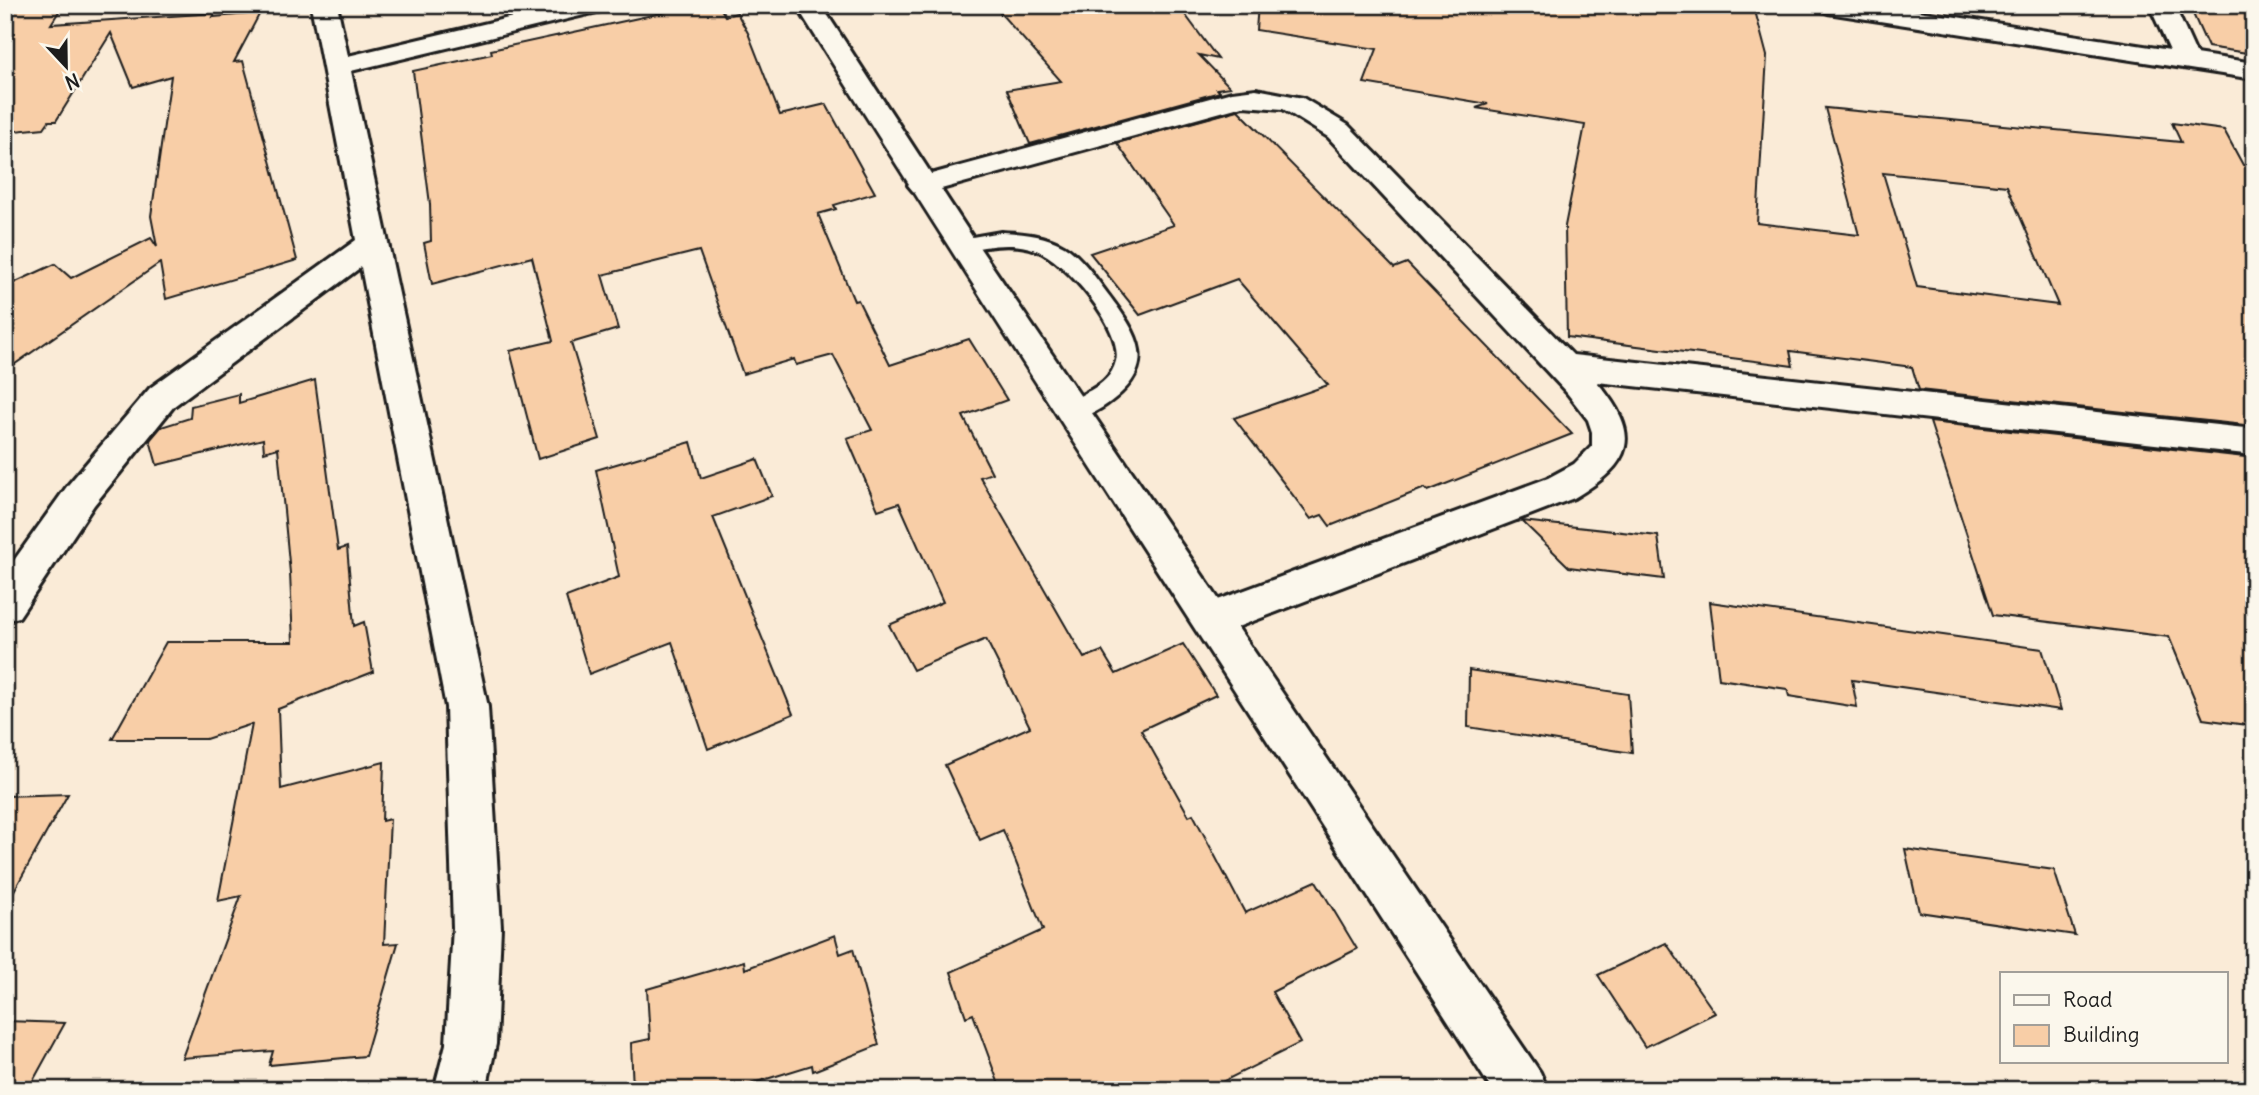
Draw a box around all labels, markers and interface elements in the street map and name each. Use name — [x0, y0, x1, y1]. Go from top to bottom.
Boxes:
north arrow — [32, 32, 102, 102]
text: N — [62, 68, 83, 95]
legend — [2000, 972, 2228, 1064]
text: Road — [2063, 986, 2112, 1013]
text: Building — [2063, 1021, 2139, 1048]

